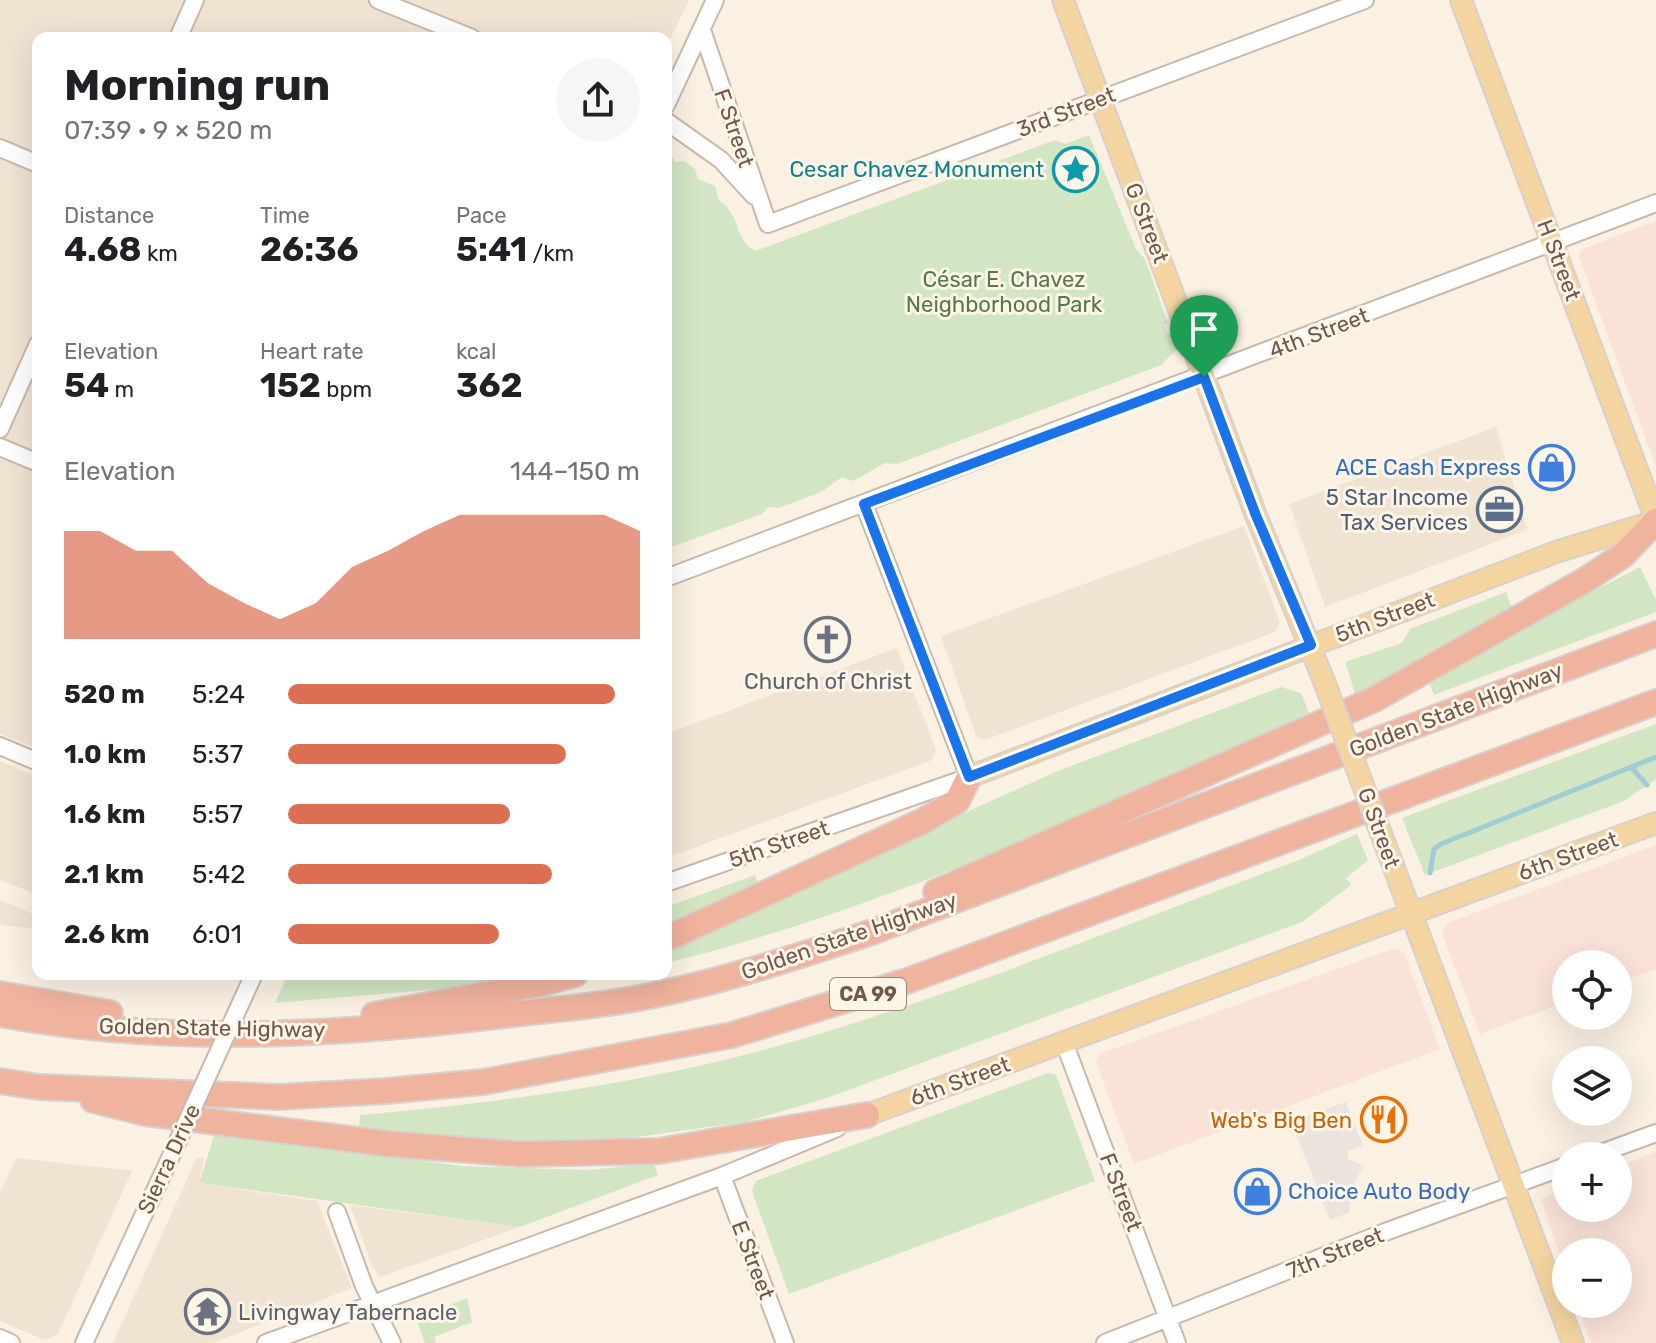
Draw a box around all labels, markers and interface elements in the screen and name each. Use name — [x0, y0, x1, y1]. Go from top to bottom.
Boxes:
button: share — [556, 58, 640, 142]
text: Morning run — [64, 59, 330, 111]
street label: 3rd Street — [1013, 81, 1119, 143]
street label: F Street — [708, 85, 760, 171]
text: 07:39 · 9 × 520 m — [64, 115, 272, 146]
place icon: Cesar Chavez Monument — [1051, 145, 1099, 193]
place label: Cesar Chavez Monument — [789, 156, 1044, 183]
street label: G Street — [1119, 179, 1175, 267]
text: Distance — [64, 202, 154, 229]
text: Time — [260, 202, 310, 229]
text: Pace — [456, 202, 507, 229]
street label: H Street — [1531, 216, 1587, 305]
text: 4.68 — [64, 229, 142, 270]
text: 26:36 — [260, 229, 359, 270]
text: 5:41 — [456, 229, 527, 270]
text: km — [142, 240, 178, 267]
text: /km — [527, 240, 574, 267]
park label: César E. Chavez Neighborhood Park — [906, 266, 1103, 318]
pin — [1170, 295, 1238, 377]
street label: 4th Street — [1265, 302, 1373, 364]
icon: arrive — [1182, 307, 1226, 351]
text: Elevation — [64, 338, 158, 365]
text: Heart rate — [260, 338, 364, 365]
text: kcal — [456, 338, 496, 365]
text: 54 — [64, 365, 109, 406]
text: 152 — [260, 365, 321, 406]
text: 362 — [456, 365, 523, 406]
text: m — [109, 376, 134, 403]
text: bpm — [321, 376, 372, 403]
shop icon: ACE Cash Express — [1528, 443, 1576, 491]
place label: ACE Cash Express — [1335, 454, 1521, 481]
text: Elevation — [64, 456, 175, 487]
text: 144–150 m — [510, 456, 640, 487]
place label: 5 Star Income Tax Services — [1326, 484, 1468, 536]
office icon: 5 Star Income Tax Services — [1475, 486, 1523, 534]
street label: 5th Street — [1332, 586, 1439, 648]
church icon: Church of Christ — [804, 616, 852, 664]
street label: Golden State Highway — [1345, 657, 1567, 763]
place label: Church of Christ — [744, 668, 912, 695]
text: 520 m — [64, 679, 145, 710]
text: 5:24 — [192, 679, 245, 710]
text: 1.0 km — [64, 739, 146, 770]
text: 5:37 — [192, 739, 243, 770]
street label: G Street — [1352, 784, 1406, 872]
text: 1.6 km — [64, 799, 146, 830]
text: 5:57 — [192, 799, 243, 830]
street label: 5th Street — [725, 814, 833, 874]
street label: 6th Street — [1514, 825, 1622, 887]
text: 2.1 km — [64, 859, 144, 890]
text: 5:42 — [192, 859, 246, 890]
street label: Golden State Highway — [738, 886, 960, 986]
text: 2.6 km — [64, 919, 150, 950]
text: 6:01 — [192, 919, 242, 950]
map controls — [1552, 950, 1632, 1318]
button: locate — [1552, 950, 1632, 1030]
road number: CA 99 — [830, 978, 906, 1010]
street label: Golden State Highway — [99, 1013, 325, 1043]
button: layers — [1552, 1046, 1632, 1126]
street label: 6th Street — [906, 1050, 1014, 1112]
restaurant icon: Web's Big Ben — [1359, 1096, 1407, 1144]
street label: Sierra Drive — [132, 1100, 206, 1218]
place label: Web's Big Ben — [1210, 1107, 1352, 1134]
button: + — [1552, 1142, 1632, 1222]
street label: F Street — [1094, 1149, 1148, 1235]
shop icon: Choice Auto Body — [1233, 1167, 1281, 1215]
place label: Choice Auto Body — [1288, 1178, 1470, 1205]
street label: E Street — [726, 1217, 780, 1304]
street label: 7th Street — [1283, 1221, 1388, 1285]
button: − — [1552, 1238, 1632, 1318]
temple icon: Livingway Tabernacle — [183, 1288, 231, 1336]
place label: Livingway Tabernacle — [238, 1299, 457, 1326]

